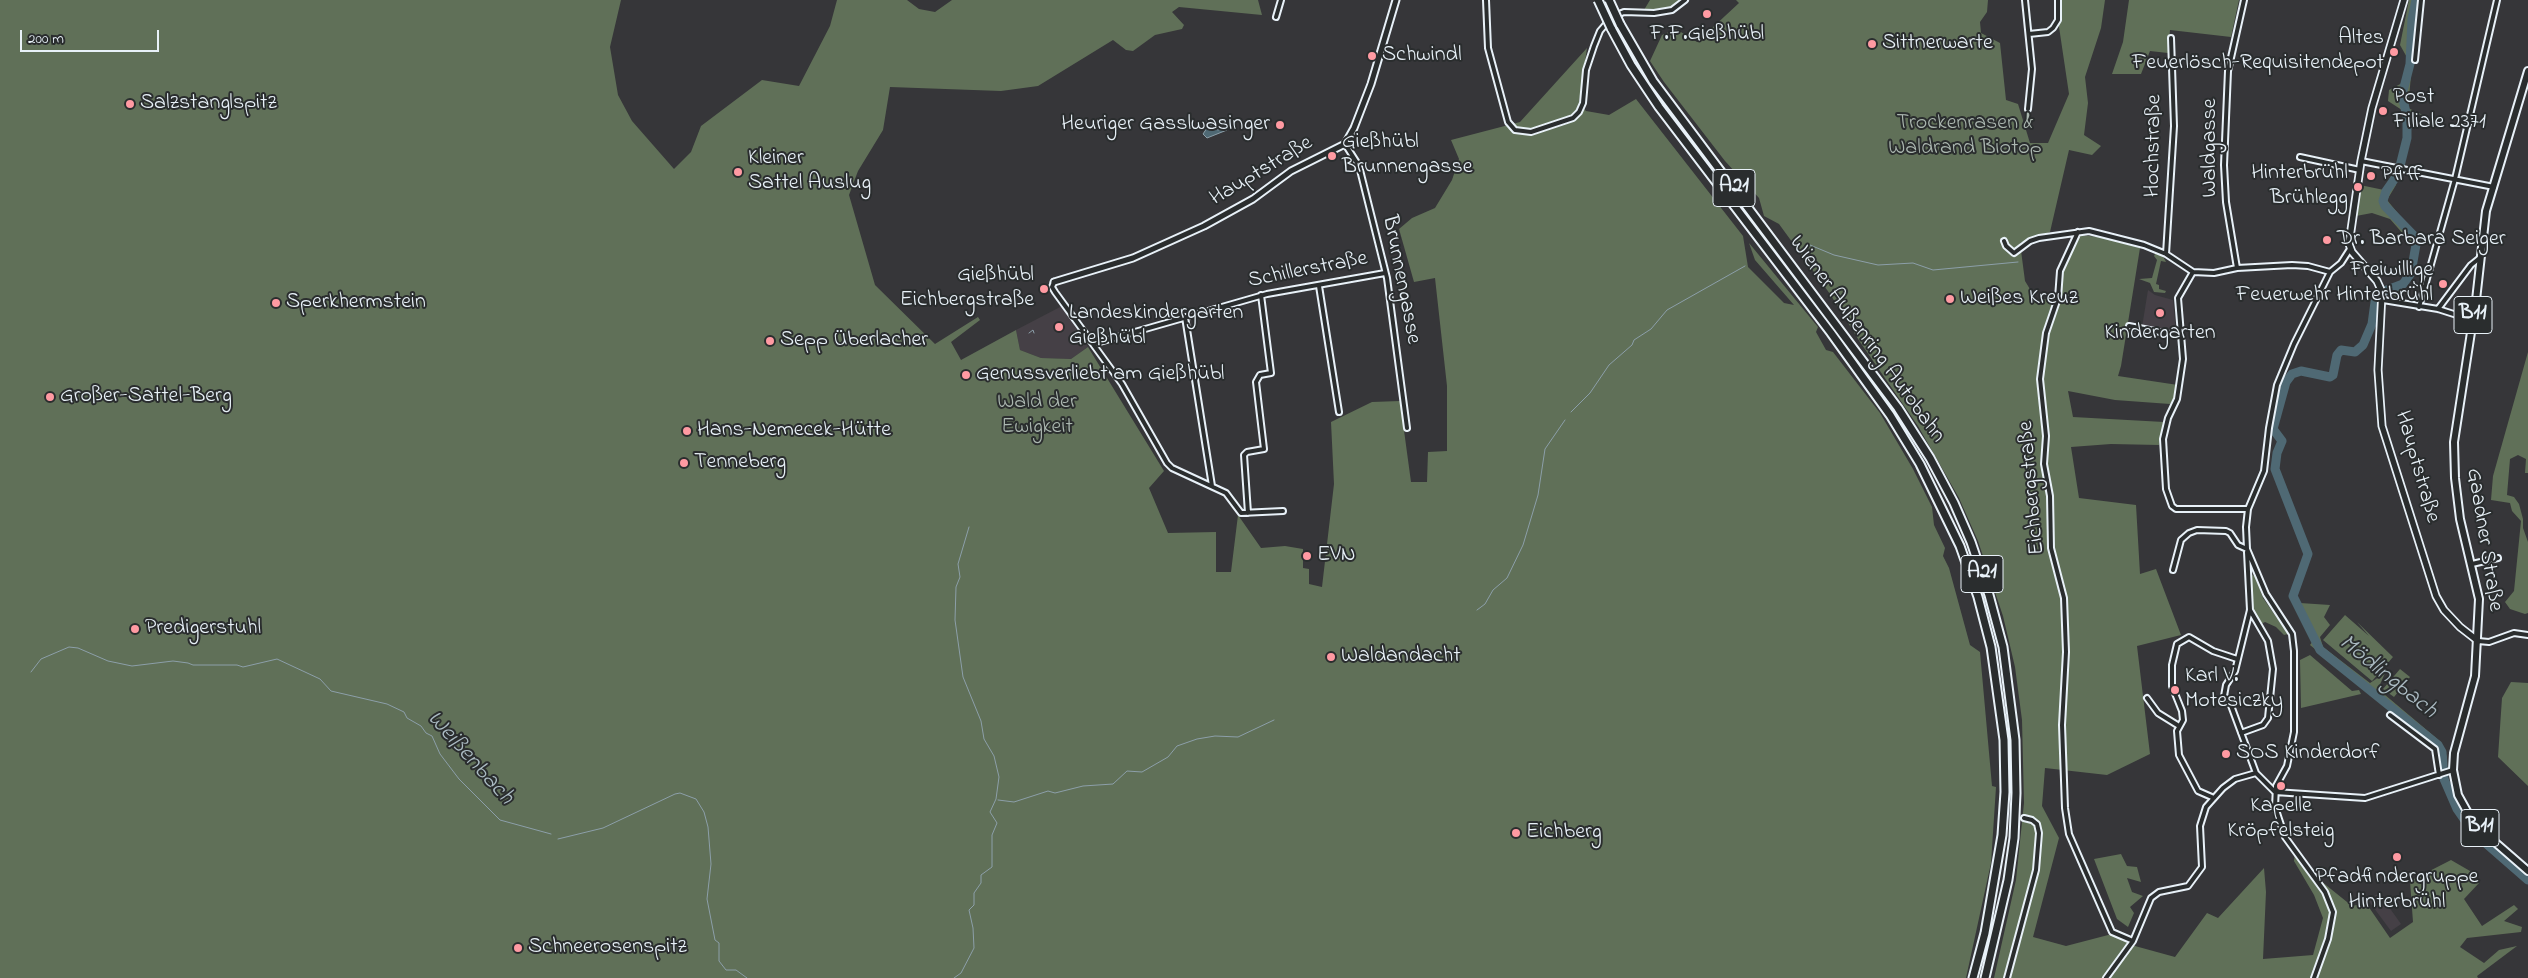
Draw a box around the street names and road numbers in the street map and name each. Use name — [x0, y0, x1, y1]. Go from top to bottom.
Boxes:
street label: Hochstraße — [2141, 94, 2169, 198]
street label: Waldgasse — [2198, 98, 2224, 198]
street label: Hauptstraße — [1206, 131, 1318, 213]
road number: A21 — [1713, 170, 1755, 207]
street label: Brunnengasse — [1375, 213, 1425, 347]
street label: Wiener Außenring Autobahn — [1782, 231, 1950, 449]
street label: Schillerstraße — [1246, 246, 1370, 296]
road number: B11 — [2454, 296, 2492, 334]
street label: Hauptstraße — [2387, 408, 2445, 526]
street label: Eichbergstraße — [2014, 420, 2052, 556]
street label: Gaadner Straße — [2459, 467, 2507, 613]
road number: A21 — [1961, 556, 2003, 592]
road number: B11 — [2461, 810, 2499, 846]

